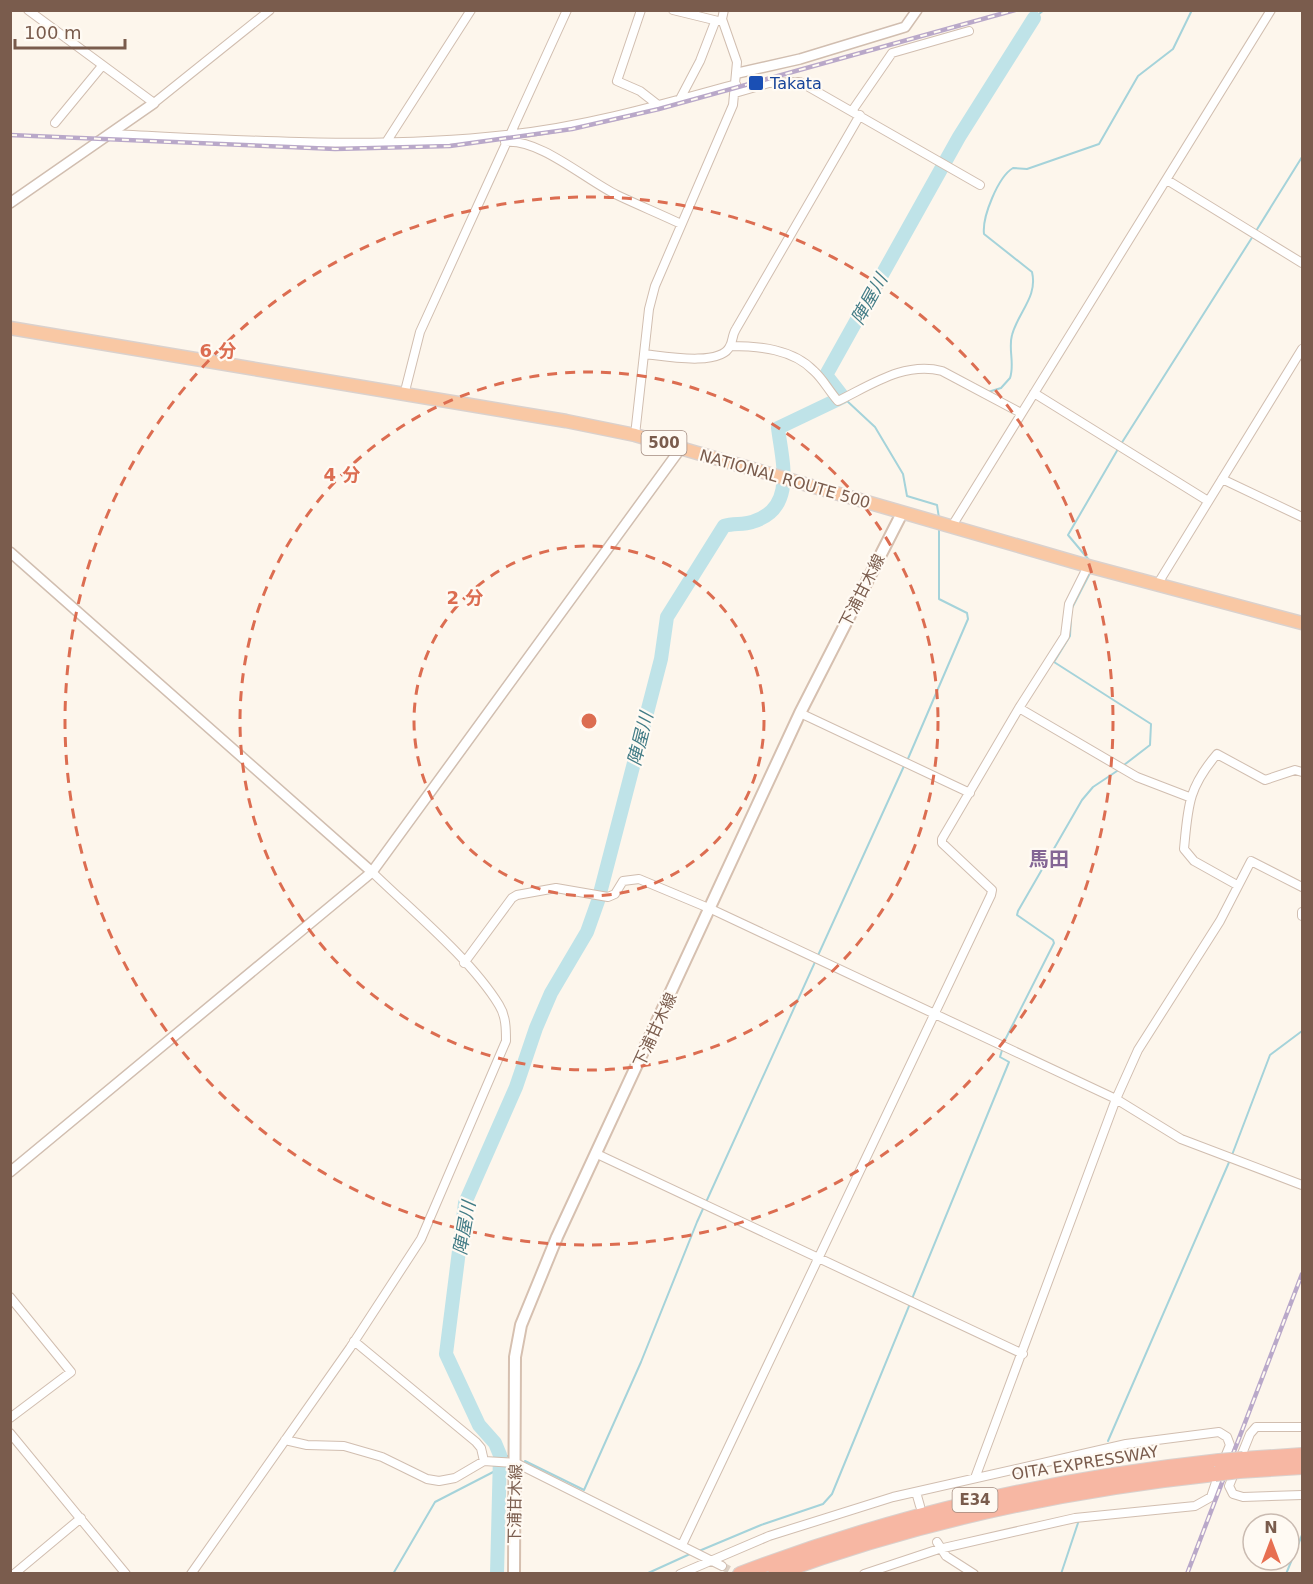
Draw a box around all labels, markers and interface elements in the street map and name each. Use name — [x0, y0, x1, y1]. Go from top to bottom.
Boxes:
scale bar — [15, 12, 124, 50]
text: 100 m — [24, 22, 82, 43]
marker: Takata — [747, 74, 765, 92]
place label: Takata — [769, 74, 822, 93]
water label: 陣屋川 — [847, 269, 892, 328]
text: 6 分 — [200, 340, 236, 361]
road number: 500 — [642, 431, 686, 455]
street label: NATIONAL ROUTE 500 — [697, 446, 873, 512]
text: 4 分 — [324, 464, 360, 485]
street label: 下浦甘木線 — [835, 551, 889, 631]
text: 2 分 — [447, 587, 483, 608]
water label: 陣屋川 — [623, 708, 657, 768]
centre of rings — [579, 711, 599, 731]
district label: 馬田 — [1029, 847, 1069, 871]
street label: 下浦甘木線 — [629, 990, 681, 1070]
water label: 陣屋川 — [449, 1198, 479, 1256]
street label: OITA EXPRESSWAY — [1010, 1442, 1160, 1484]
street label: 下浦甘木線 — [505, 1464, 525, 1544]
road number: E34 — [952, 1488, 998, 1512]
north arrow — [1241, 1512, 1301, 1572]
text: N — [1264, 1518, 1278, 1537]

